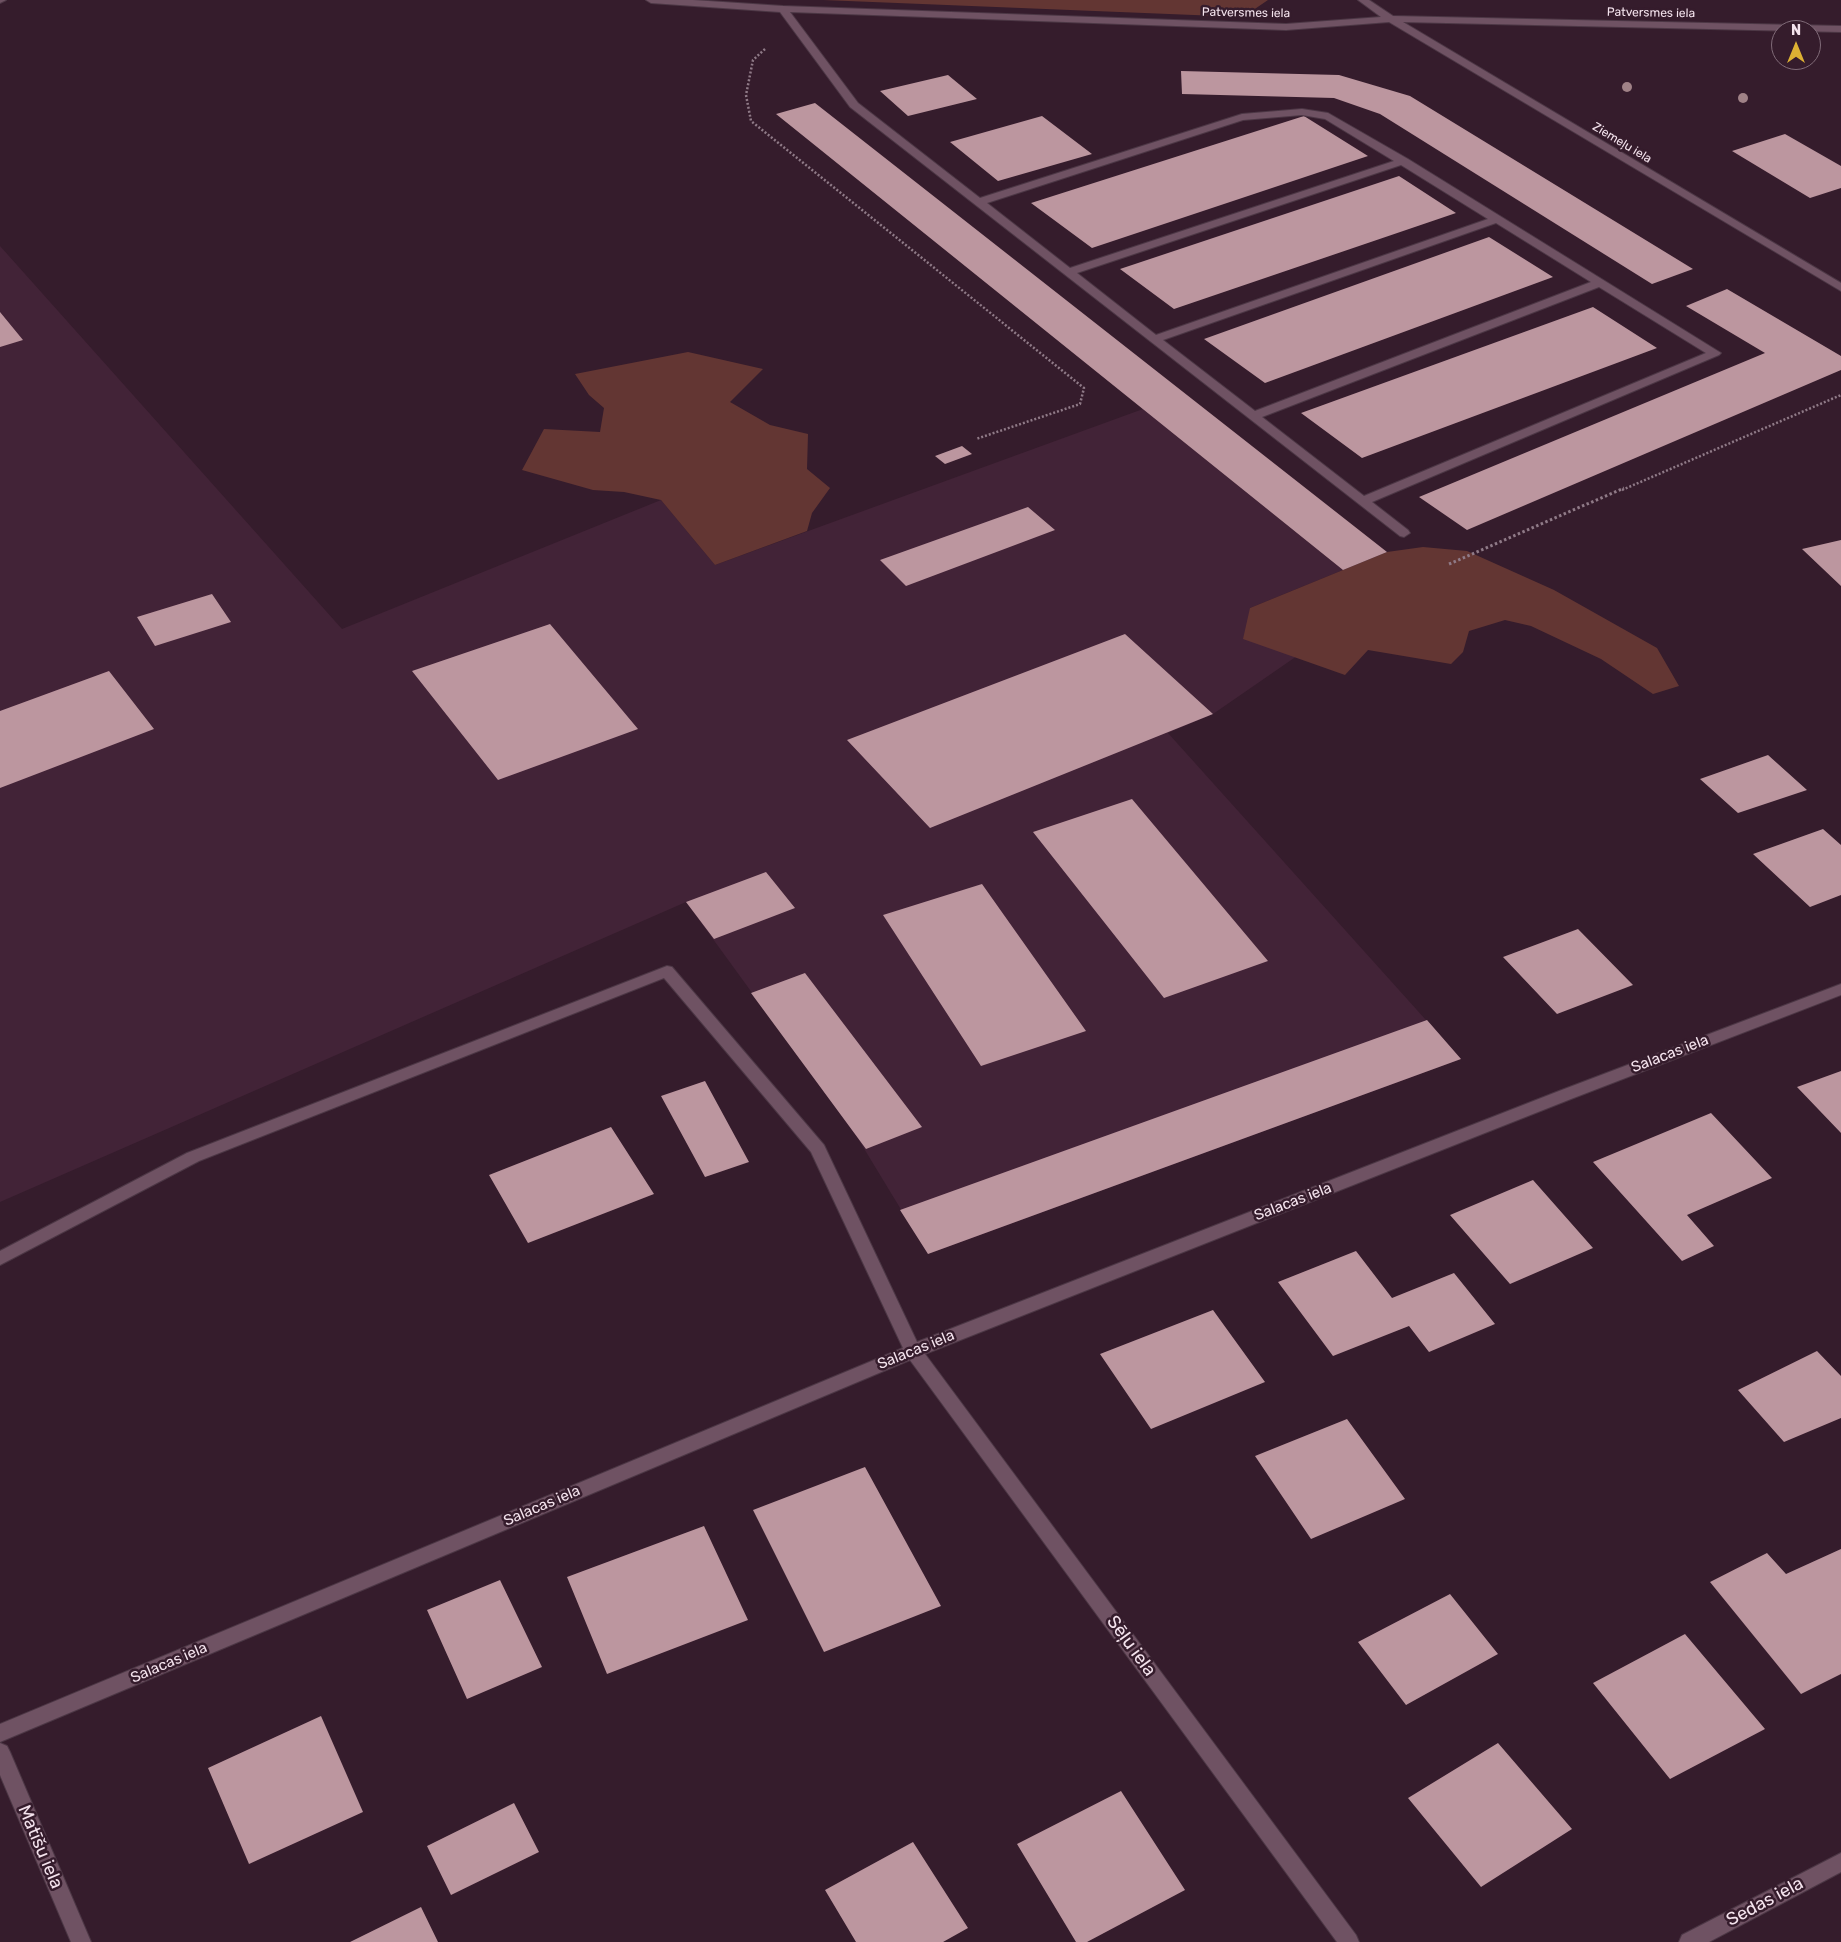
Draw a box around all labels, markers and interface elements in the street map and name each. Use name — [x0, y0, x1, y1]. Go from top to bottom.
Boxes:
street label: Patversmes iela — [1202, 5, 1290, 21]
street label: Patversmes iela — [1607, 5, 1695, 21]
north arrow — [1771, 20, 1821, 70]
text: N — [1791, 22, 1801, 39]
street label: Ziemeļu iela — [1590, 120, 1654, 166]
street label: Salacas iela — [1629, 1031, 1711, 1077]
street label: Salacas iela — [1252, 1179, 1334, 1225]
street label: Salacas iela — [875, 1326, 957, 1374]
street label: Salacas iela — [501, 1482, 583, 1530]
street label: Sēļu iela — [1102, 1611, 1160, 1681]
street label: Salacas iela — [128, 1639, 210, 1687]
street label: Matīšu iela — [13, 1802, 67, 1892]
street label: Sedas iela — [1723, 1873, 1807, 1931]

